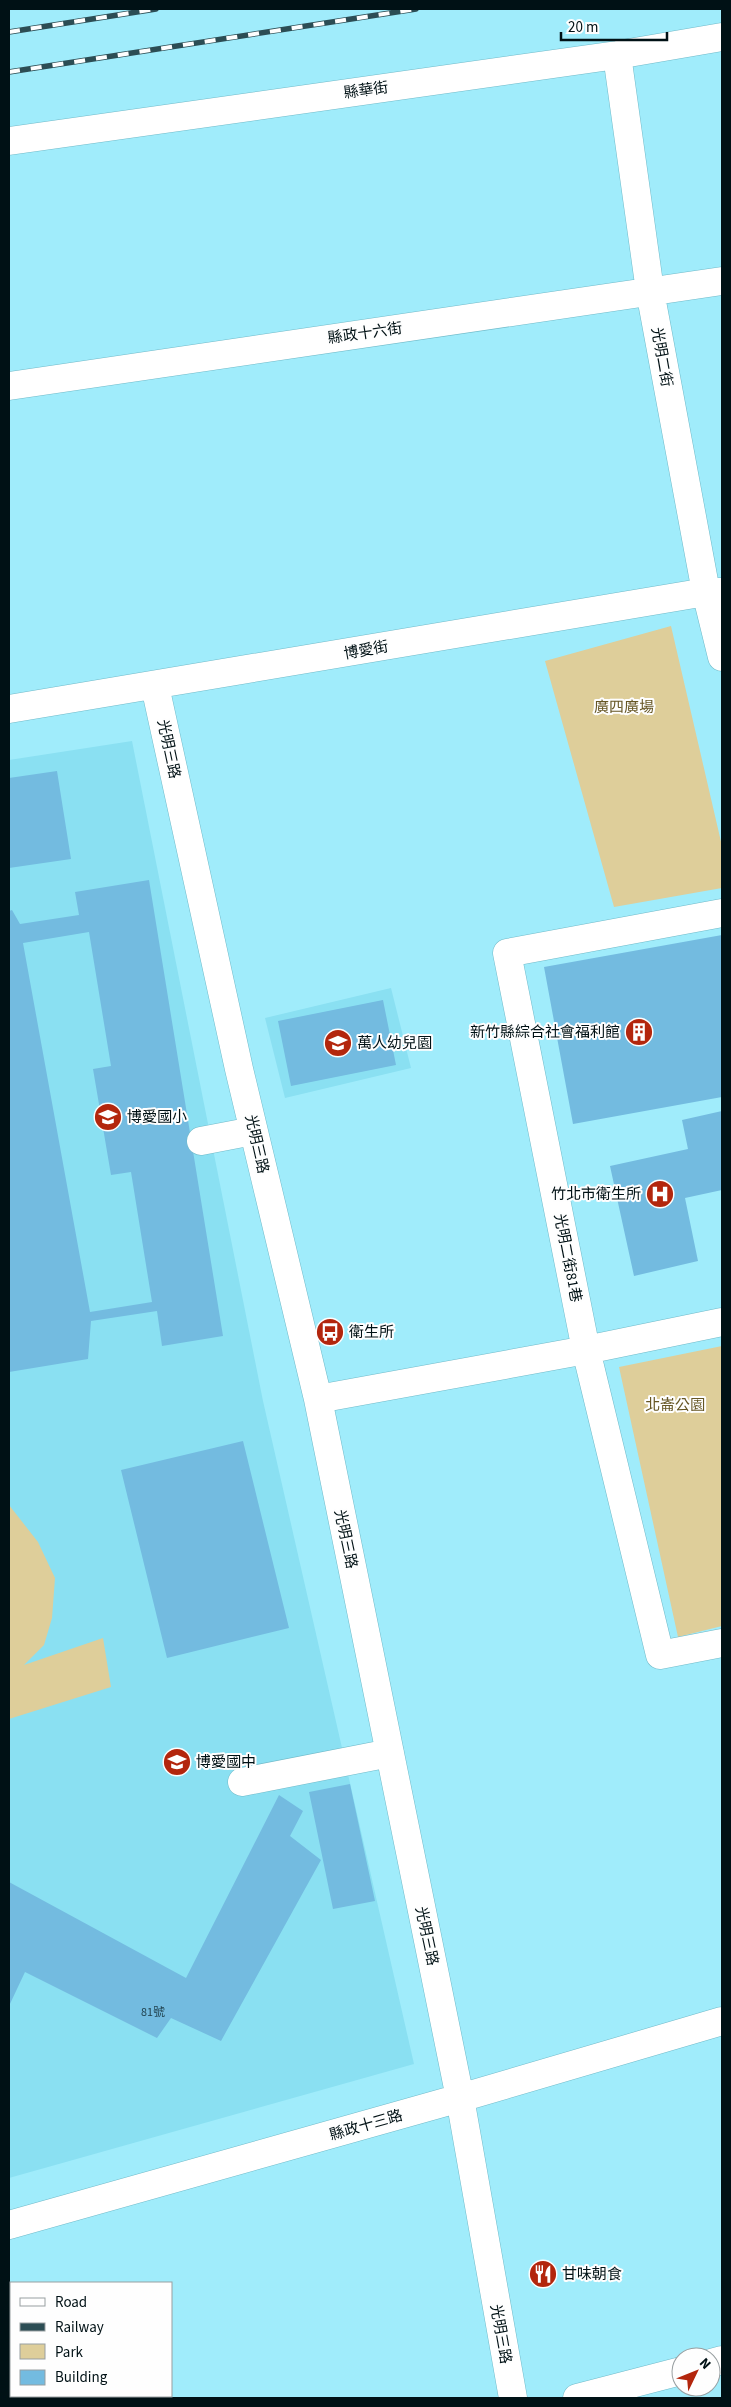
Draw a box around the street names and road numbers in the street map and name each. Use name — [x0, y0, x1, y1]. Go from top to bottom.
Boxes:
street label: 縣華街 — [342, 77, 390, 104]
street label: 縣政十六街 — [326, 318, 404, 349]
street label: 光明二街 — [646, 326, 677, 388]
street label: 博愛街 — [342, 636, 390, 665]
street label: 光明三路 — [152, 718, 185, 781]
street label: 光明三路 — [240, 1113, 273, 1176]
street label: 光明二街81巷 — [549, 1212, 586, 1304]
street label: 光明三路 — [329, 1508, 362, 1571]
street label: 光明三路 — [410, 1905, 443, 1968]
street label: 縣政十三路 — [327, 2105, 405, 2146]
street label: 光明三路 — [485, 2303, 516, 2365]

